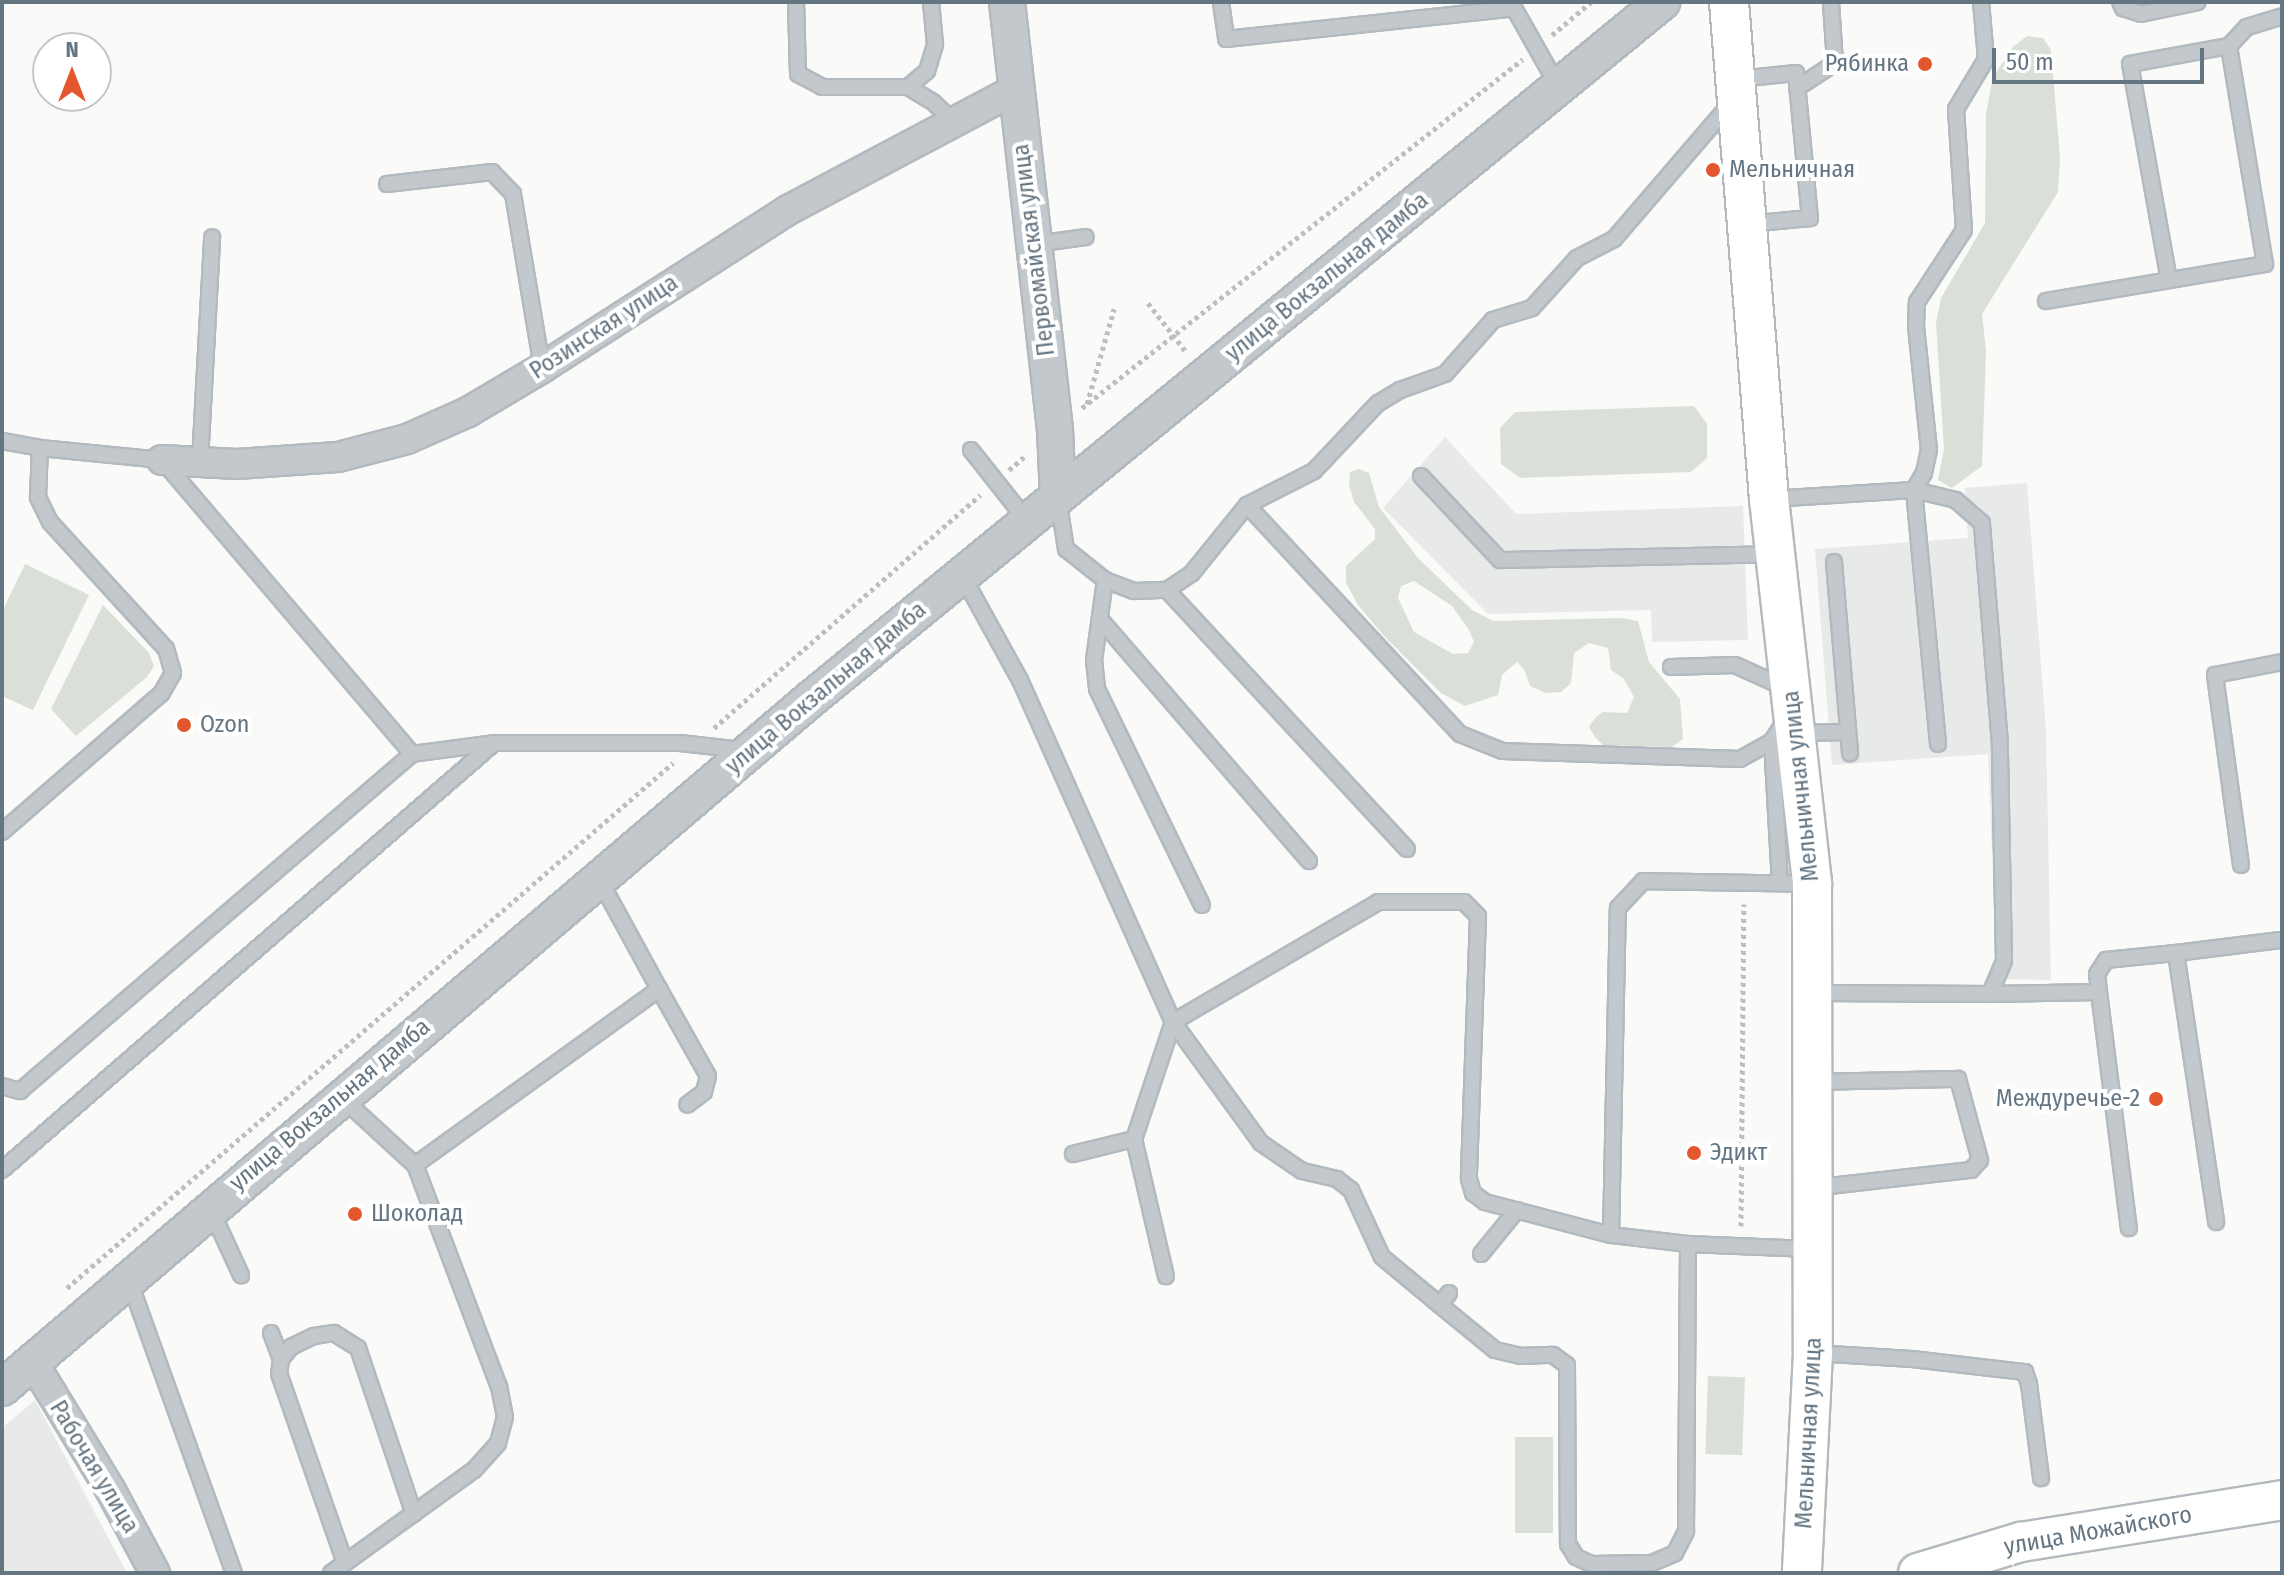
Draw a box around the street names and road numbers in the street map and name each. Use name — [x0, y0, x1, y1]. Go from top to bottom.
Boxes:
street label: Первомайская улица — [1007, 142, 1061, 358]
street label: улица Вокзальная дамба — [1220, 186, 1434, 368]
street label: Розинская улица — [525, 268, 683, 386]
street label: улица Вокзальная дамба — [720, 596, 932, 780]
street label: Мельничная улица — [1777, 689, 1825, 883]
street label: улица Вокзальная дамба — [224, 1013, 436, 1197]
street label: Мельничная улица — [1790, 1336, 1828, 1530]
street label: Рабочая улица — [43, 1396, 145, 1538]
street label: улица Можайского — [2002, 1500, 2194, 1562]

